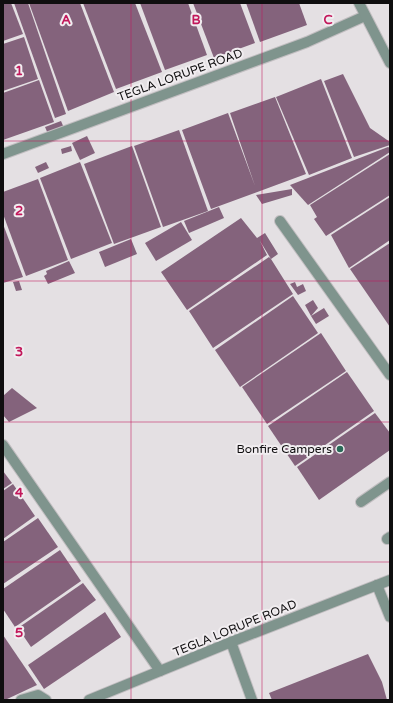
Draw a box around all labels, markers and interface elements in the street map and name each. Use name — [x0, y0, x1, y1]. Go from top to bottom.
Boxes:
text: A — [61, 12, 71, 28]
text: B — [191, 12, 201, 28]
text: C — [323, 12, 333, 28]
street label: TEGLA LORUPE ROAD — [116, 46, 244, 104]
text: 1 — [15, 63, 23, 79]
text: 2 — [15, 203, 23, 219]
text: 3 — [15, 344, 23, 360]
place label: Bonfire Campers — [237, 442, 332, 456]
marker: Bonfire Campers — [335, 444, 345, 454]
text: 4 — [15, 485, 24, 501]
street label: TEGLA LORUPE ROAD — [171, 597, 299, 659]
text: 5 — [15, 625, 23, 641]

